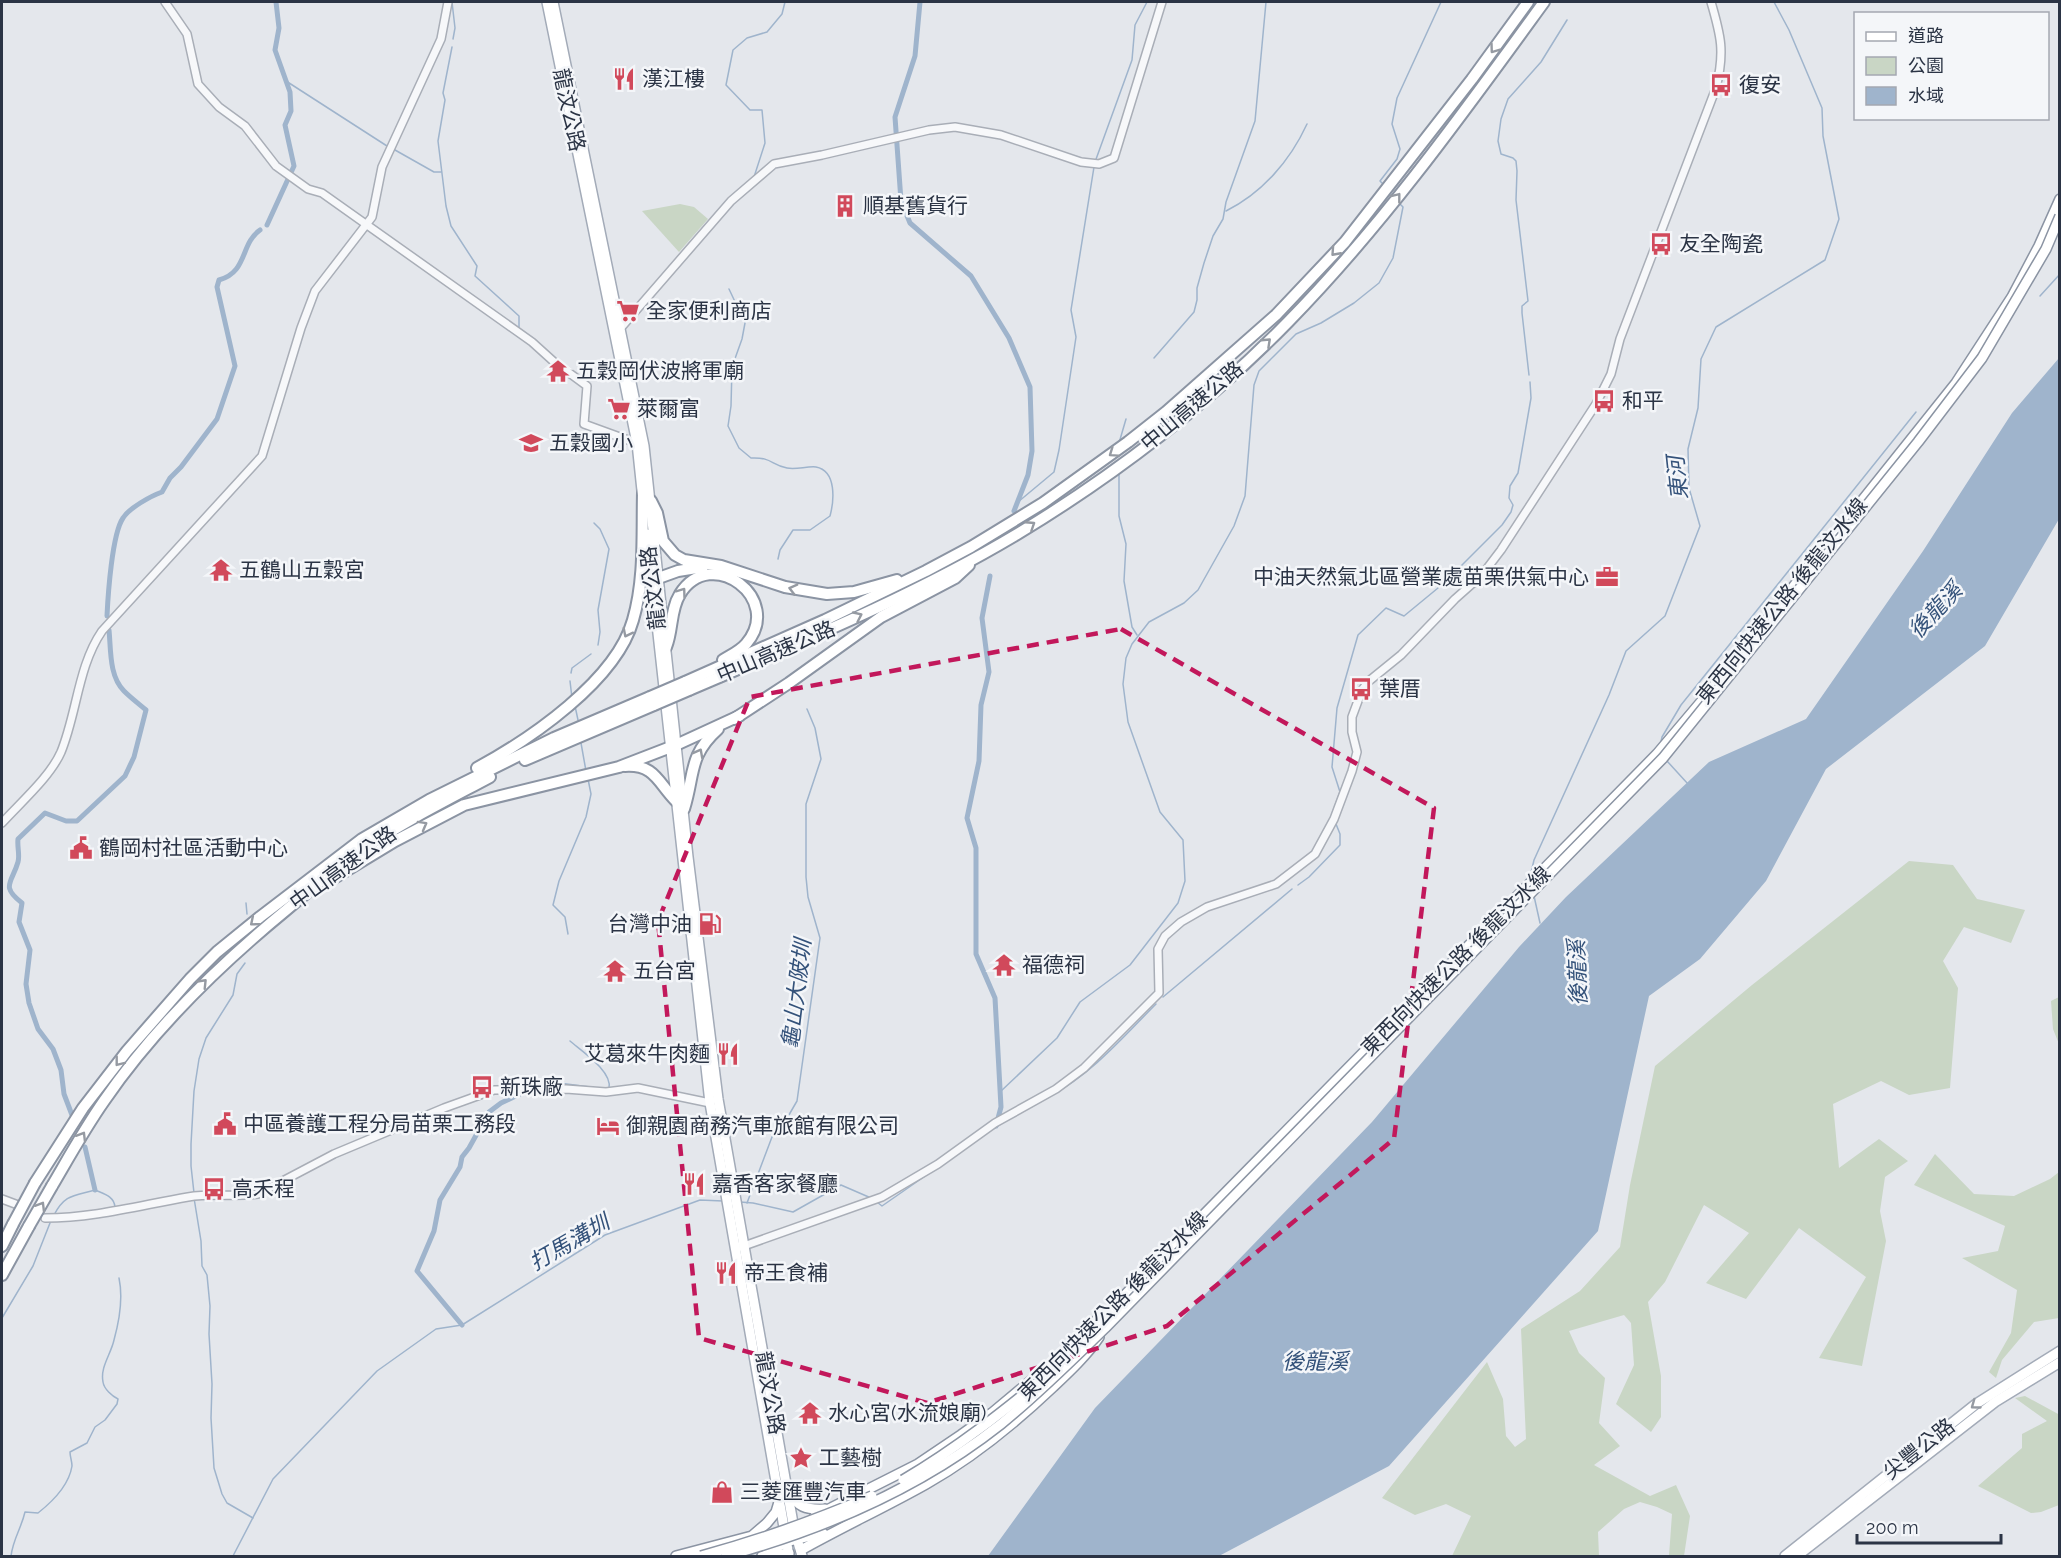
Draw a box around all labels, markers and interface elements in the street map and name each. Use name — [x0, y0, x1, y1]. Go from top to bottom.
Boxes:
legend — [1854, 12, 2049, 120]
text: 道路 — [1908, 25, 1944, 46]
one-way arrow — [1490, 42, 1501, 53]
text: 公園 — [1908, 55, 1944, 76]
street label: 龍汶公路 — [549, 66, 590, 154]
restaurant icon: 漢江樓 — [611, 66, 637, 92]
place label: 漢江樓 — [642, 66, 705, 91]
bus stop icon: 復安 — [1708, 72, 1734, 98]
place label: 復安 — [1739, 72, 1781, 97]
text: 水域 — [1908, 85, 1944, 106]
building icon: 順基舊貨行 — [832, 193, 858, 219]
place label: 順基舊貨行 — [863, 193, 968, 218]
one-way arrow — [1390, 193, 1401, 204]
bus stop icon: 友全陶瓷 — [1648, 231, 1674, 257]
place label: 友全陶瓷 — [1679, 231, 1763, 256]
one-way arrow — [1331, 245, 1342, 256]
supermarket icon: 全家便利商店 — [615, 298, 641, 324]
place label: 全家便利商店 — [646, 298, 772, 323]
one-way arrow — [1261, 338, 1271, 349]
street label: 中山高速公路 — [1135, 356, 1248, 456]
temple icon: 五穀岡伏波將軍廟 — [545, 358, 571, 384]
place label: 五穀岡伏波將軍廟 — [576, 358, 744, 383]
bus stop icon: 和平 — [1591, 388, 1617, 414]
place label: 和平 — [1622, 388, 1664, 413]
supermarket icon: 萊爾富 — [606, 396, 632, 422]
place label: 萊爾富 — [637, 396, 700, 421]
school or university icon: 五穀國小 — [518, 430, 544, 456]
place label: 五穀國小 — [549, 430, 633, 455]
one-way arrow — [1108, 446, 1119, 457]
water label: 東河 — [1661, 451, 1692, 501]
street label: 東西向快速公路 後龍汶水線 — [1691, 493, 1872, 709]
one-way arrow — [1024, 522, 1035, 533]
street label: 龍汶公路 — [635, 545, 670, 631]
temple icon: 五鶴山五穀宮 — [208, 557, 234, 583]
place label: 五鶴山五穀宮 — [239, 557, 365, 582]
place label: 中油天然氣北區營業處苗栗供氣中心 — [1253, 564, 1589, 589]
office icon: 中油天然氣北區營業處苗栗供氣中心 — [1594, 564, 1620, 590]
water label: 後龍溪 — [1903, 575, 1969, 643]
one-way arrow — [788, 583, 798, 596]
one-way arrow — [675, 588, 686, 599]
one-way arrow — [852, 612, 863, 624]
street label: 中山高速公路 — [713, 615, 839, 688]
one-way arrow — [623, 627, 634, 638]
bus stop icon: 葉厝 — [1348, 676, 1374, 702]
place label: 葉厝 — [1379, 676, 1421, 701]
one-way arrow — [692, 749, 703, 759]
street label: 中山高速公路 — [284, 820, 401, 915]
one-way arrow — [416, 821, 427, 833]
public building icon: 鶴岡村社區活動中心 — [68, 835, 94, 861]
place label: 鶴岡村社區活動中心 — [99, 835, 288, 860]
street label: 東西向快速公路 後龍汶水線 — [1356, 861, 1555, 1060]
place label: 台灣中油 — [608, 911, 692, 936]
fuel station icon: 台灣中油 — [697, 911, 723, 937]
one-way arrow — [250, 915, 261, 926]
water label: 龜山大陂圳 — [776, 935, 816, 1050]
water label: 後龍溪 — [1563, 937, 1591, 1006]
temple icon: 福德祠 — [991, 952, 1017, 978]
place label: 福德祠 — [1022, 952, 1085, 977]
temple icon: 五台宮 — [602, 958, 628, 984]
place label: 五台宮 — [633, 958, 696, 983]
one-way arrow — [195, 980, 206, 991]
place label: 艾葛來牛肉麵 — [584, 1041, 710, 1066]
restaurant icon: 艾葛來牛肉麵 — [715, 1041, 741, 1067]
one-way arrow — [115, 1055, 126, 1066]
bus stop icon: 新珠廠 — [469, 1074, 495, 1100]
place label: 新珠廠 — [500, 1074, 563, 1099]
public building icon: 中區養護工程分局苗栗工務段 — [212, 1111, 238, 1137]
place label: 中區養護工程分局苗栗工務段 — [243, 1111, 516, 1136]
hotel icon: 御親園商務汽車旅館有限公司 — [595, 1113, 621, 1139]
place label: 御親園商務汽車旅館有限公司 — [626, 1113, 899, 1138]
one-way arrow — [74, 1132, 86, 1142]
restaurant icon: 嘉香客家餐廳 — [681, 1171, 707, 1197]
place label: 嘉香客家餐廳 — [712, 1171, 838, 1196]
bus stop icon: 高禾程 — [201, 1176, 227, 1202]
place label: 高禾程 — [232, 1176, 295, 1201]
one-way arrow — [33, 1202, 45, 1212]
street label: 東西向快速公路 後龍汶水線 — [1013, 1206, 1212, 1405]
water label: 打馬溝圳 — [524, 1207, 616, 1275]
restaurant icon: 帝王食補 — [713, 1260, 739, 1286]
place label: 帝王食補 — [744, 1260, 828, 1285]
water label: 後龍溪 — [1282, 1348, 1351, 1374]
street label: 龍汶公路 — [751, 1349, 790, 1436]
one-way arrow — [1971, 1398, 1982, 1409]
temple icon: 水心宮(水流娘廟) — [797, 1400, 823, 1426]
place label: 水心宮(水流娘廟) — [828, 1400, 986, 1425]
street label: 尖豐公路 — [1878, 1413, 1959, 1484]
place icon: 工藝樹 — [788, 1445, 814, 1471]
place label: 工藝樹 — [819, 1445, 882, 1470]
shop icon: 三菱匯豐汽車 — [709, 1479, 735, 1505]
place label: 三菱匯豐汽車 — [740, 1479, 866, 1504]
scale bar — [1857, 1507, 2001, 1545]
text: 200 m — [1866, 1517, 1919, 1538]

